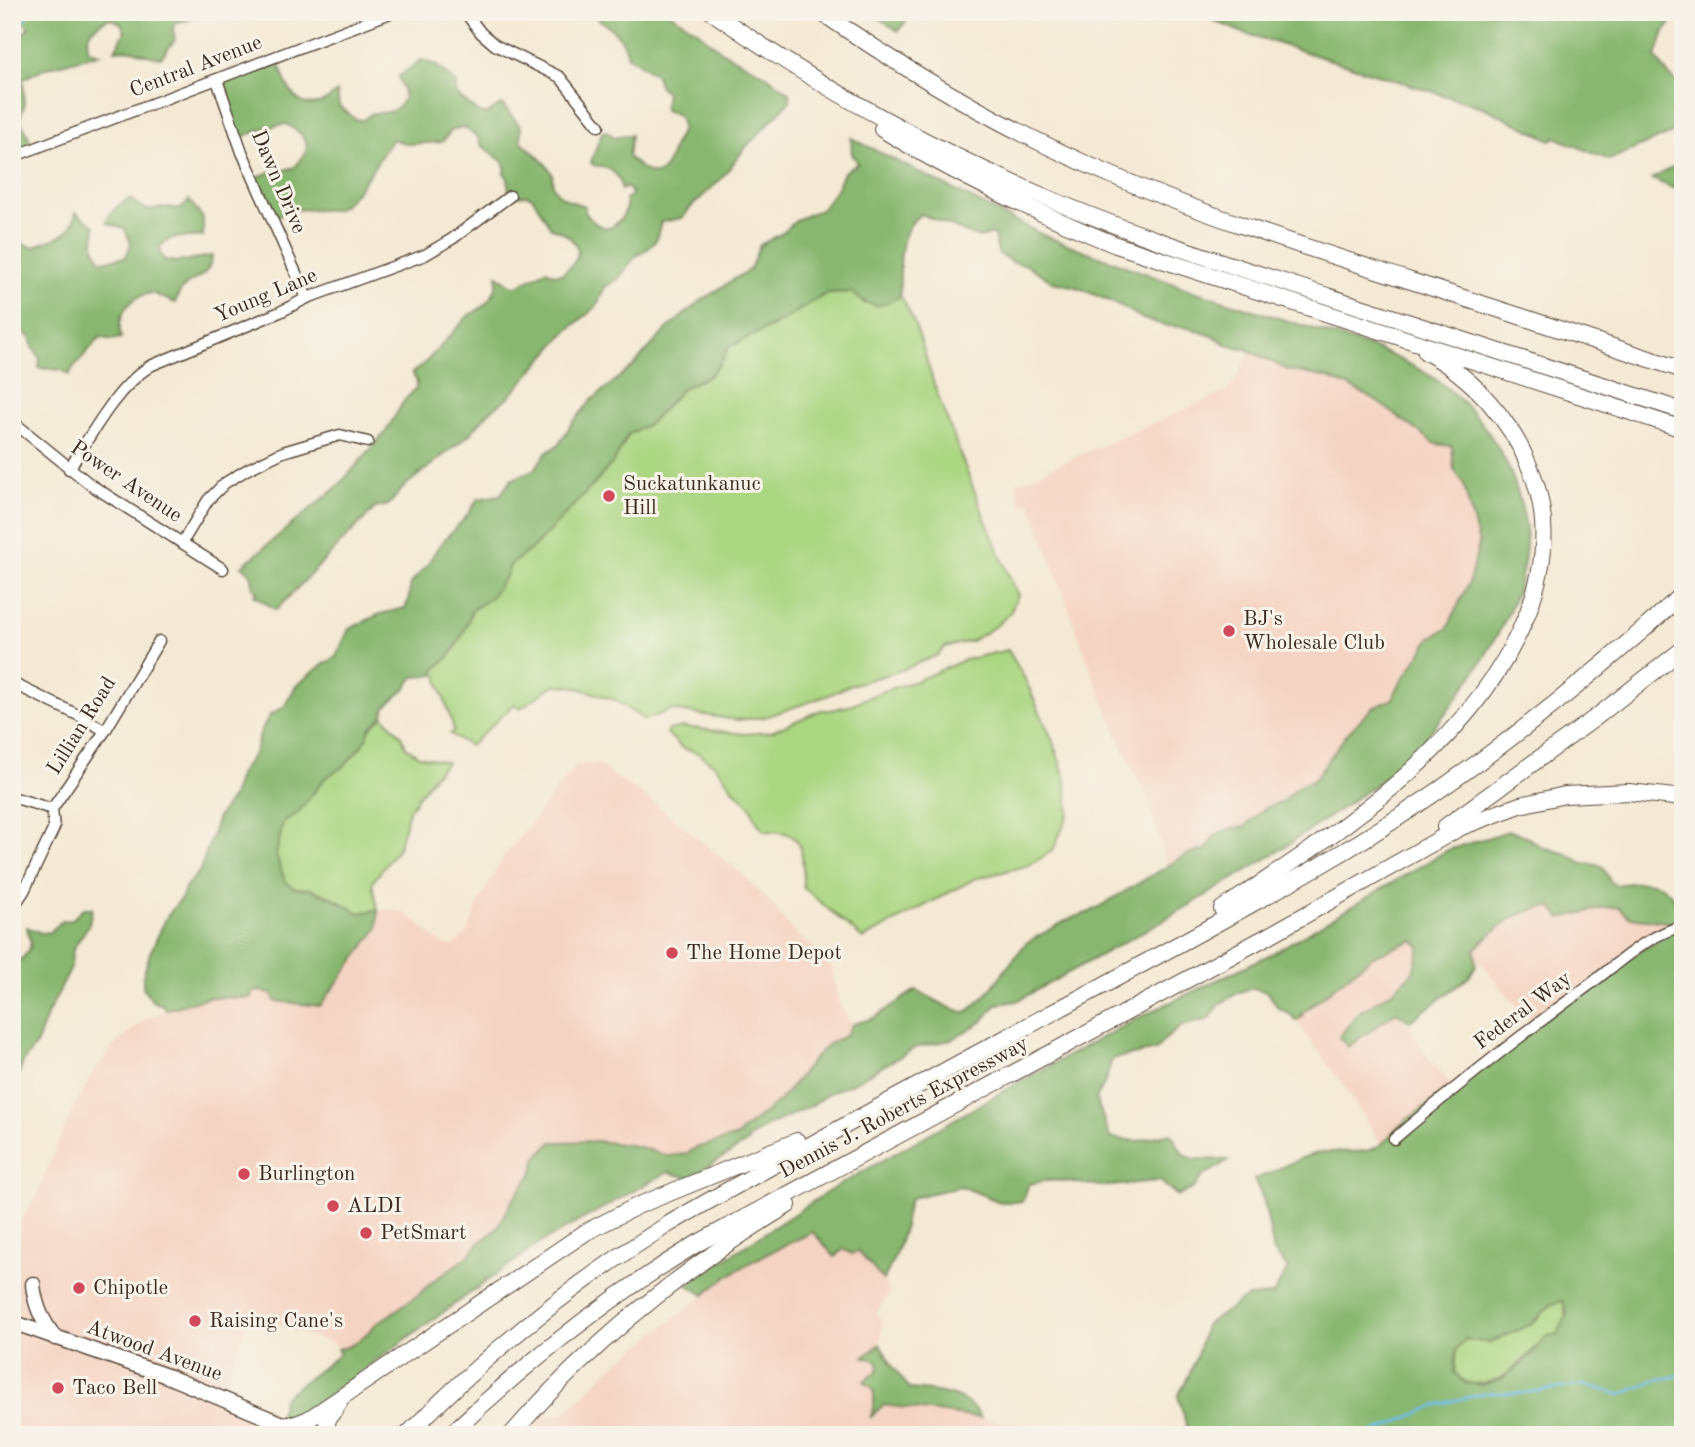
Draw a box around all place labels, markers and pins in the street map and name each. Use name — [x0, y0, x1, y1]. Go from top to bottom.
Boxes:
place label: Suckatunkanuc Hill — [623, 474, 761, 519]
marker: Suckatunkanuc Hill — [601, 488, 617, 504]
place label: BJ's Wholesale Club — [1243, 609, 1385, 654]
marker: BJ's Wholesale Club — [1221, 623, 1237, 639]
place label: The Home Depot — [686, 943, 842, 964]
marker: The Home Depot — [664, 945, 680, 961]
place label: Burlington — [258, 1164, 355, 1185]
marker: Burlington — [236, 1166, 252, 1182]
place label: ALDI — [347, 1196, 402, 1217]
marker: ALDI — [325, 1198, 341, 1214]
place label: PetSmart — [380, 1223, 466, 1244]
marker: PetSmart — [358, 1225, 374, 1241]
place label: Chipotle — [93, 1278, 168, 1299]
marker: Chipotle — [71, 1280, 87, 1296]
place label: Raising Cane's — [209, 1311, 343, 1332]
marker: Raising Cane's — [187, 1313, 203, 1329]
place label: Taco Bell — [72, 1378, 158, 1399]
marker: Taco Bell — [50, 1380, 66, 1396]

